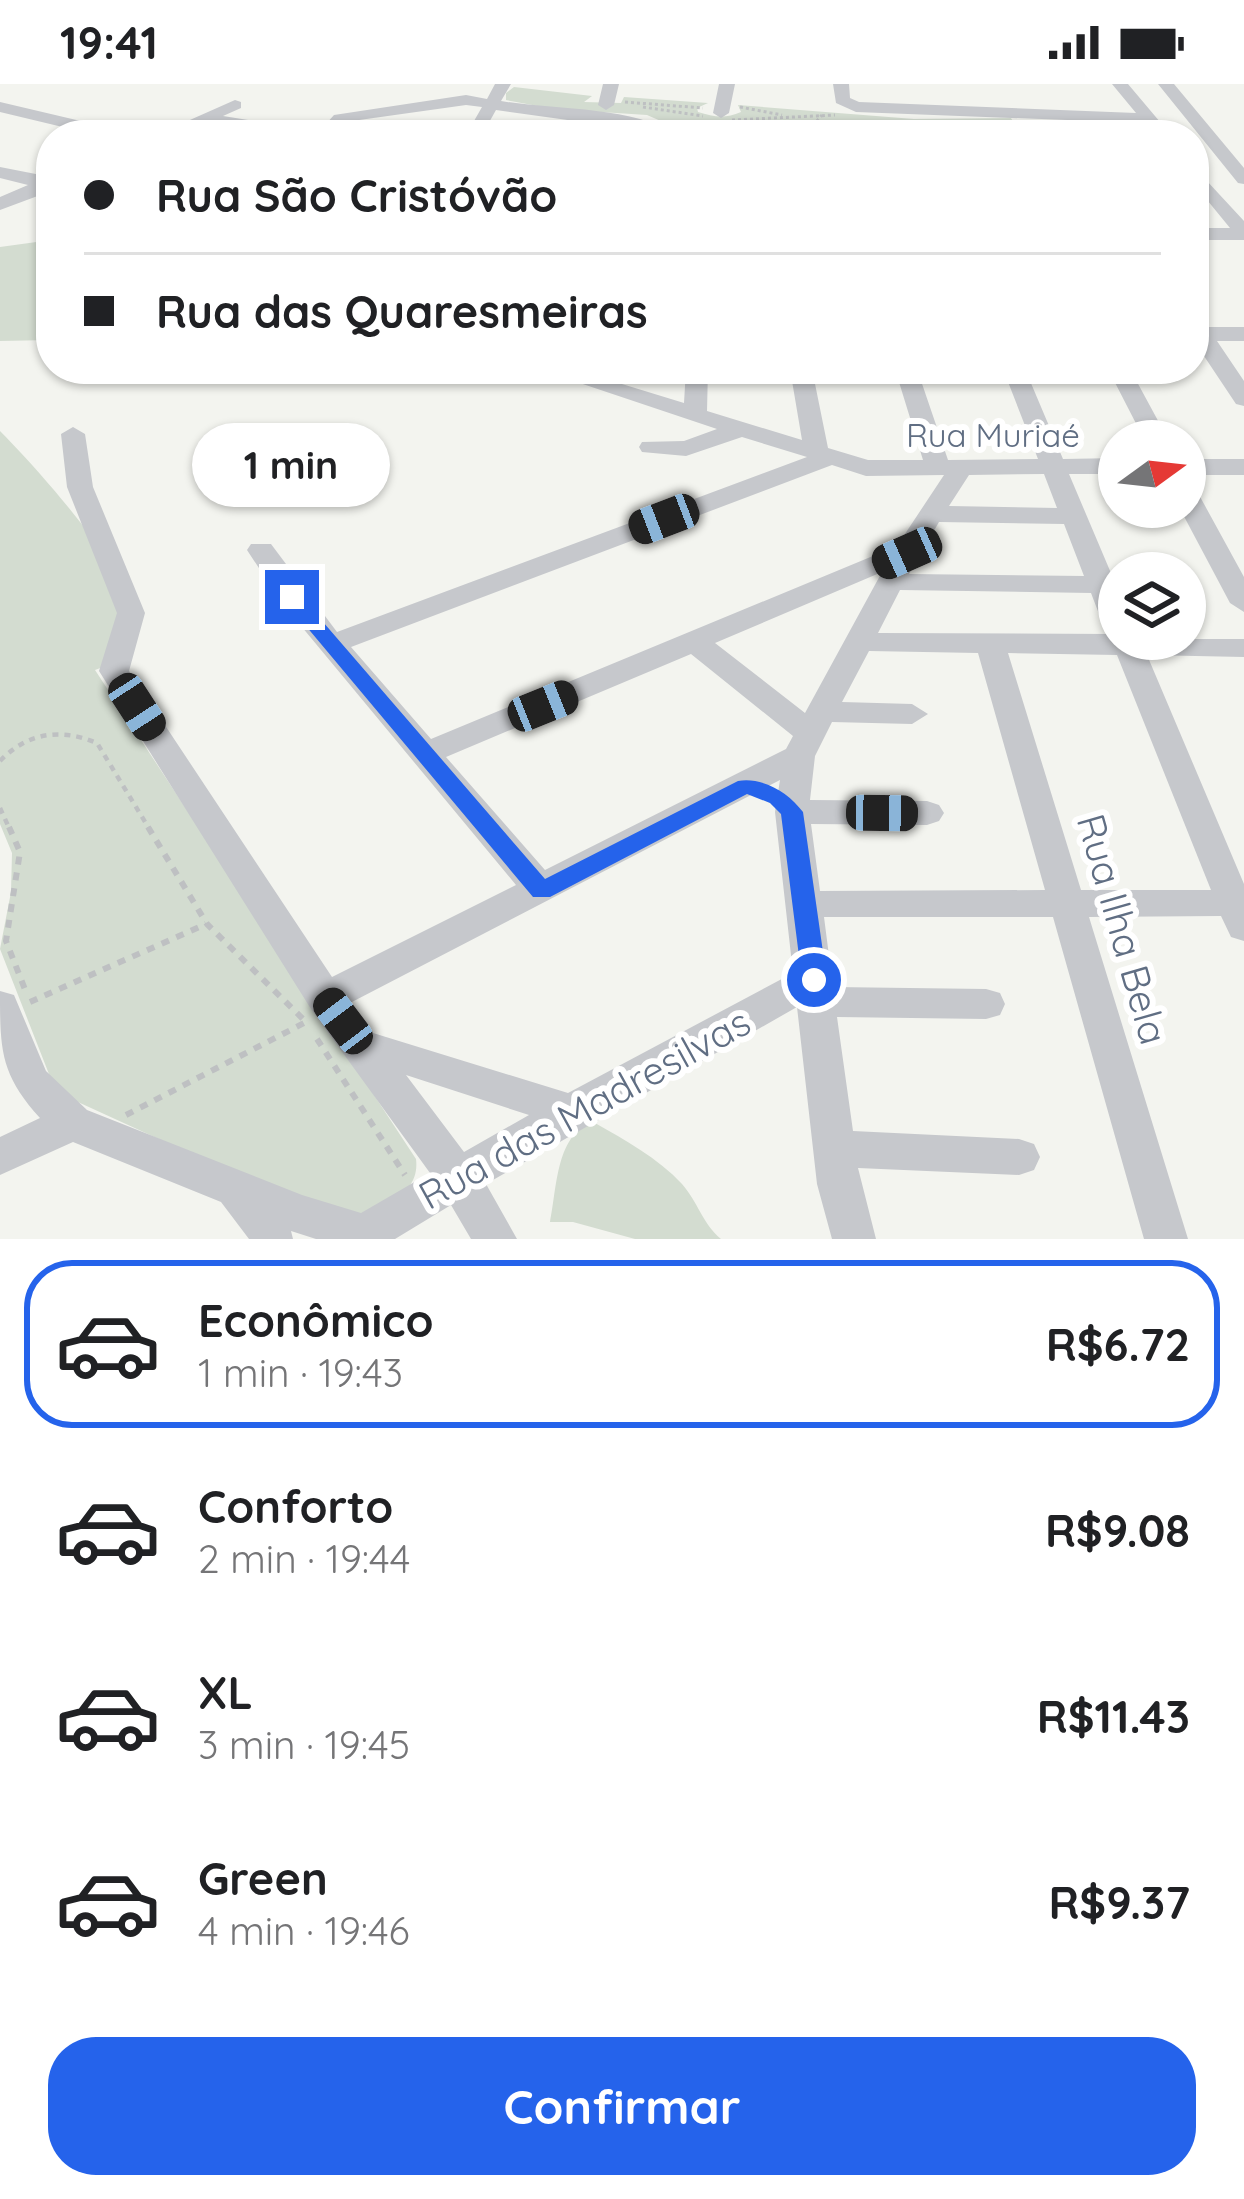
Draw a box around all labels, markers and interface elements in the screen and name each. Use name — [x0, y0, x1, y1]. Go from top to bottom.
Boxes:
text: 19:41 — [60, 14, 158, 70]
text: Rua São Cristóvão — [156, 167, 557, 223]
text: Rua das Quaresmeiras — [156, 283, 648, 339]
street label: Rua Muriaé — [906, 414, 1080, 455]
north arrow — [1098, 420, 1206, 528]
map controls — [1098, 420, 1206, 660]
callout: 1 min — [193, 423, 391, 507]
text: 1 min — [244, 440, 338, 489]
car — [624, 489, 704, 549]
car — [867, 522, 947, 584]
button: layers — [1098, 552, 1206, 660]
route end — [265, 570, 319, 624]
car — [102, 667, 172, 747]
car — [503, 676, 583, 736]
car — [846, 794, 918, 832]
street label: Rua Ilha Bela — [1067, 808, 1179, 1050]
route start — [787, 953, 841, 1007]
car — [307, 981, 379, 1061]
street label: Rua das Madresilvas — [410, 997, 758, 1219]
icon: car — [54, 1290, 162, 1398]
text: Econômico — [198, 1292, 434, 1348]
text: R$6.72 — [1046, 1316, 1190, 1372]
text: 1 min · 19:43 — [198, 1348, 403, 1397]
icon: car — [54, 1476, 162, 1584]
text: Conforto — [198, 1478, 393, 1534]
text: R$9.08 — [1045, 1502, 1190, 1558]
text: 2 min · 19:44 — [198, 1534, 410, 1583]
icon: car — [54, 1662, 162, 1770]
text: XL — [198, 1664, 253, 1720]
text: R$11.43 — [1037, 1688, 1190, 1744]
text: 3 min · 19:45 — [198, 1720, 410, 1769]
icon: car — [54, 1848, 162, 1956]
text: Green — [198, 1850, 328, 1906]
text: R$9.37 — [1048, 1874, 1190, 1930]
text: 4 min · 19:46 — [198, 1906, 410, 1955]
button: Confirmar — [48, 2037, 1196, 2175]

